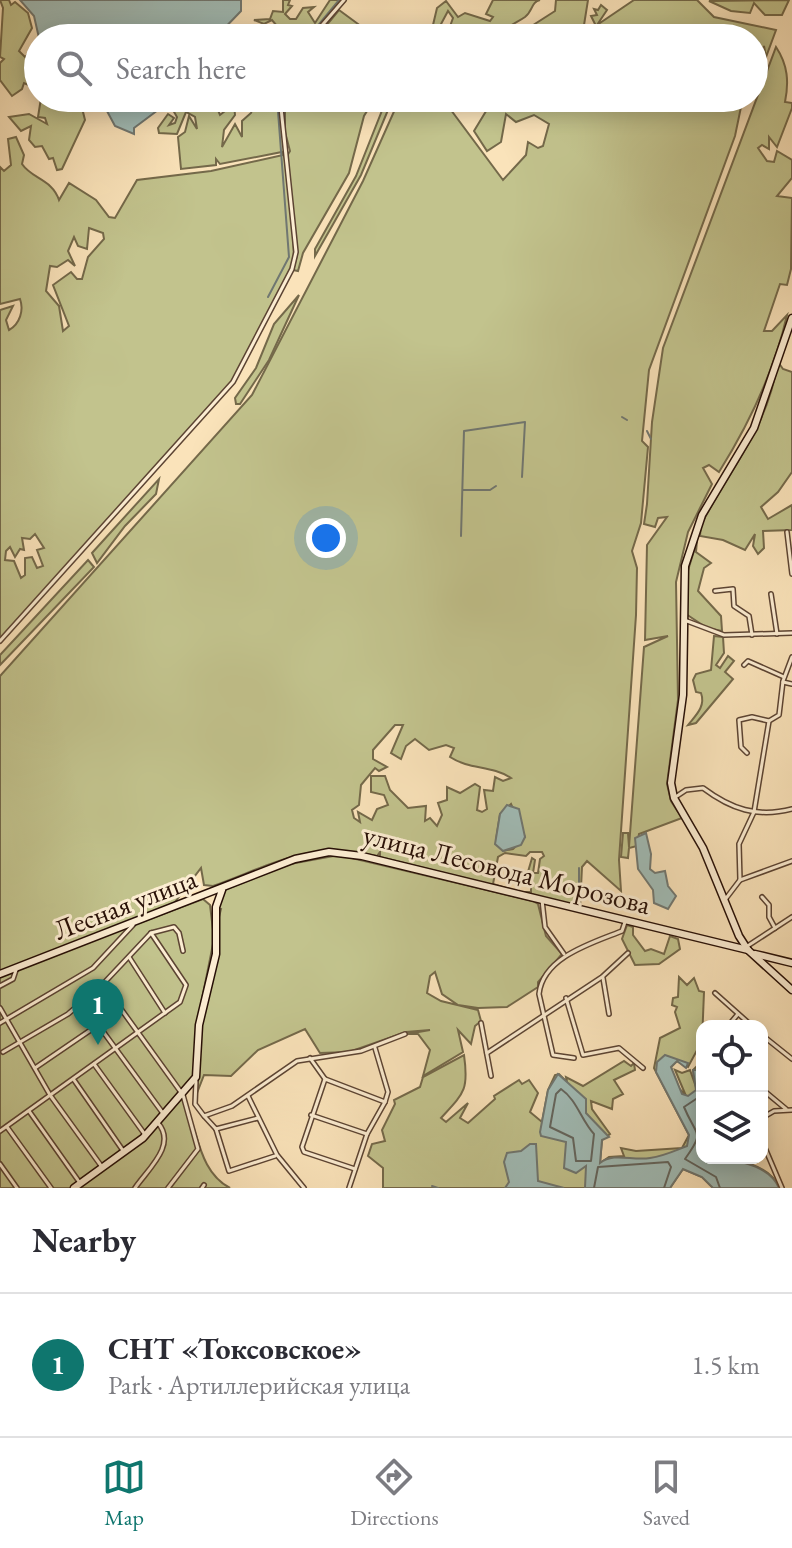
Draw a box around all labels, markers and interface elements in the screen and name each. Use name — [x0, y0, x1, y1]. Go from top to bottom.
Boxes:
search box — [24, 24, 768, 112]
icon: search — [52, 46, 96, 90]
text: Search here — [116, 49, 246, 88]
your location — [306, 518, 346, 558]
street label: улица Лесовода Морозова — [360, 816, 655, 922]
street label: Лесная улица — [48, 860, 203, 948]
pin: 1 — [72, 979, 124, 1045]
map controls — [696, 1020, 768, 1164]
button: locate — [696, 1020, 768, 1092]
button: layers — [696, 1092, 768, 1164]
text: Nearby — [32, 1218, 136, 1262]
text: СНТ «Токсовское» — [108, 1329, 362, 1368]
text: 1 — [51, 1348, 65, 1382]
text: 1.5 km — [691, 1348, 760, 1382]
text: Park · Артиллерийская улица — [108, 1368, 410, 1402]
tab: Map — [102, 1455, 146, 1532]
tab: Directions — [350, 1455, 439, 1532]
tab: Saved — [643, 1455, 690, 1532]

